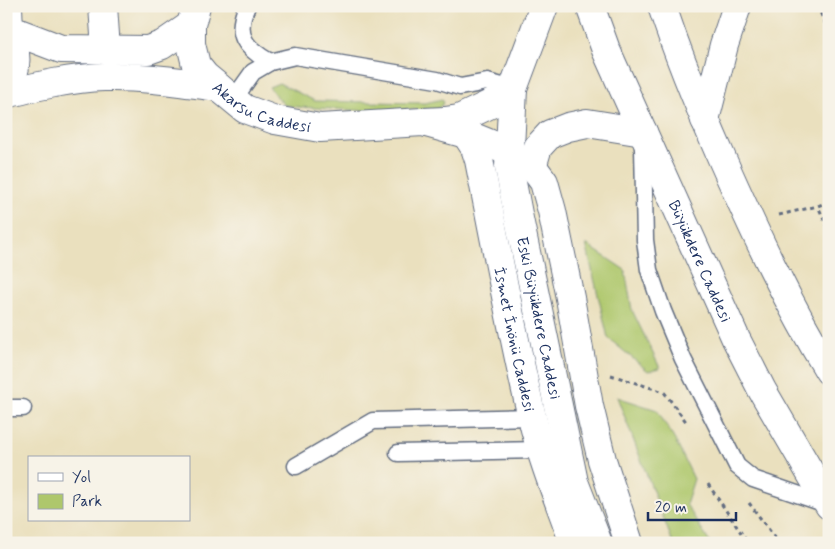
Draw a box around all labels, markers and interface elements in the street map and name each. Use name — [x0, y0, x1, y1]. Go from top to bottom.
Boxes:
street label: Akarsu Caddesi — [207, 77, 313, 138]
street label: Büyükdere Caddesi — [663, 197, 736, 326]
street label: Eski Büyükdere Caddesi — [511, 235, 565, 401]
street label: İsmet İnönü Caddesi — [488, 265, 539, 414]
legend — [28, 456, 190, 522]
text: Yol — [72, 468, 91, 488]
scale bar — [648, 489, 735, 521]
text: Park — [72, 492, 102, 512]
text: 20 m — [655, 498, 687, 518]

